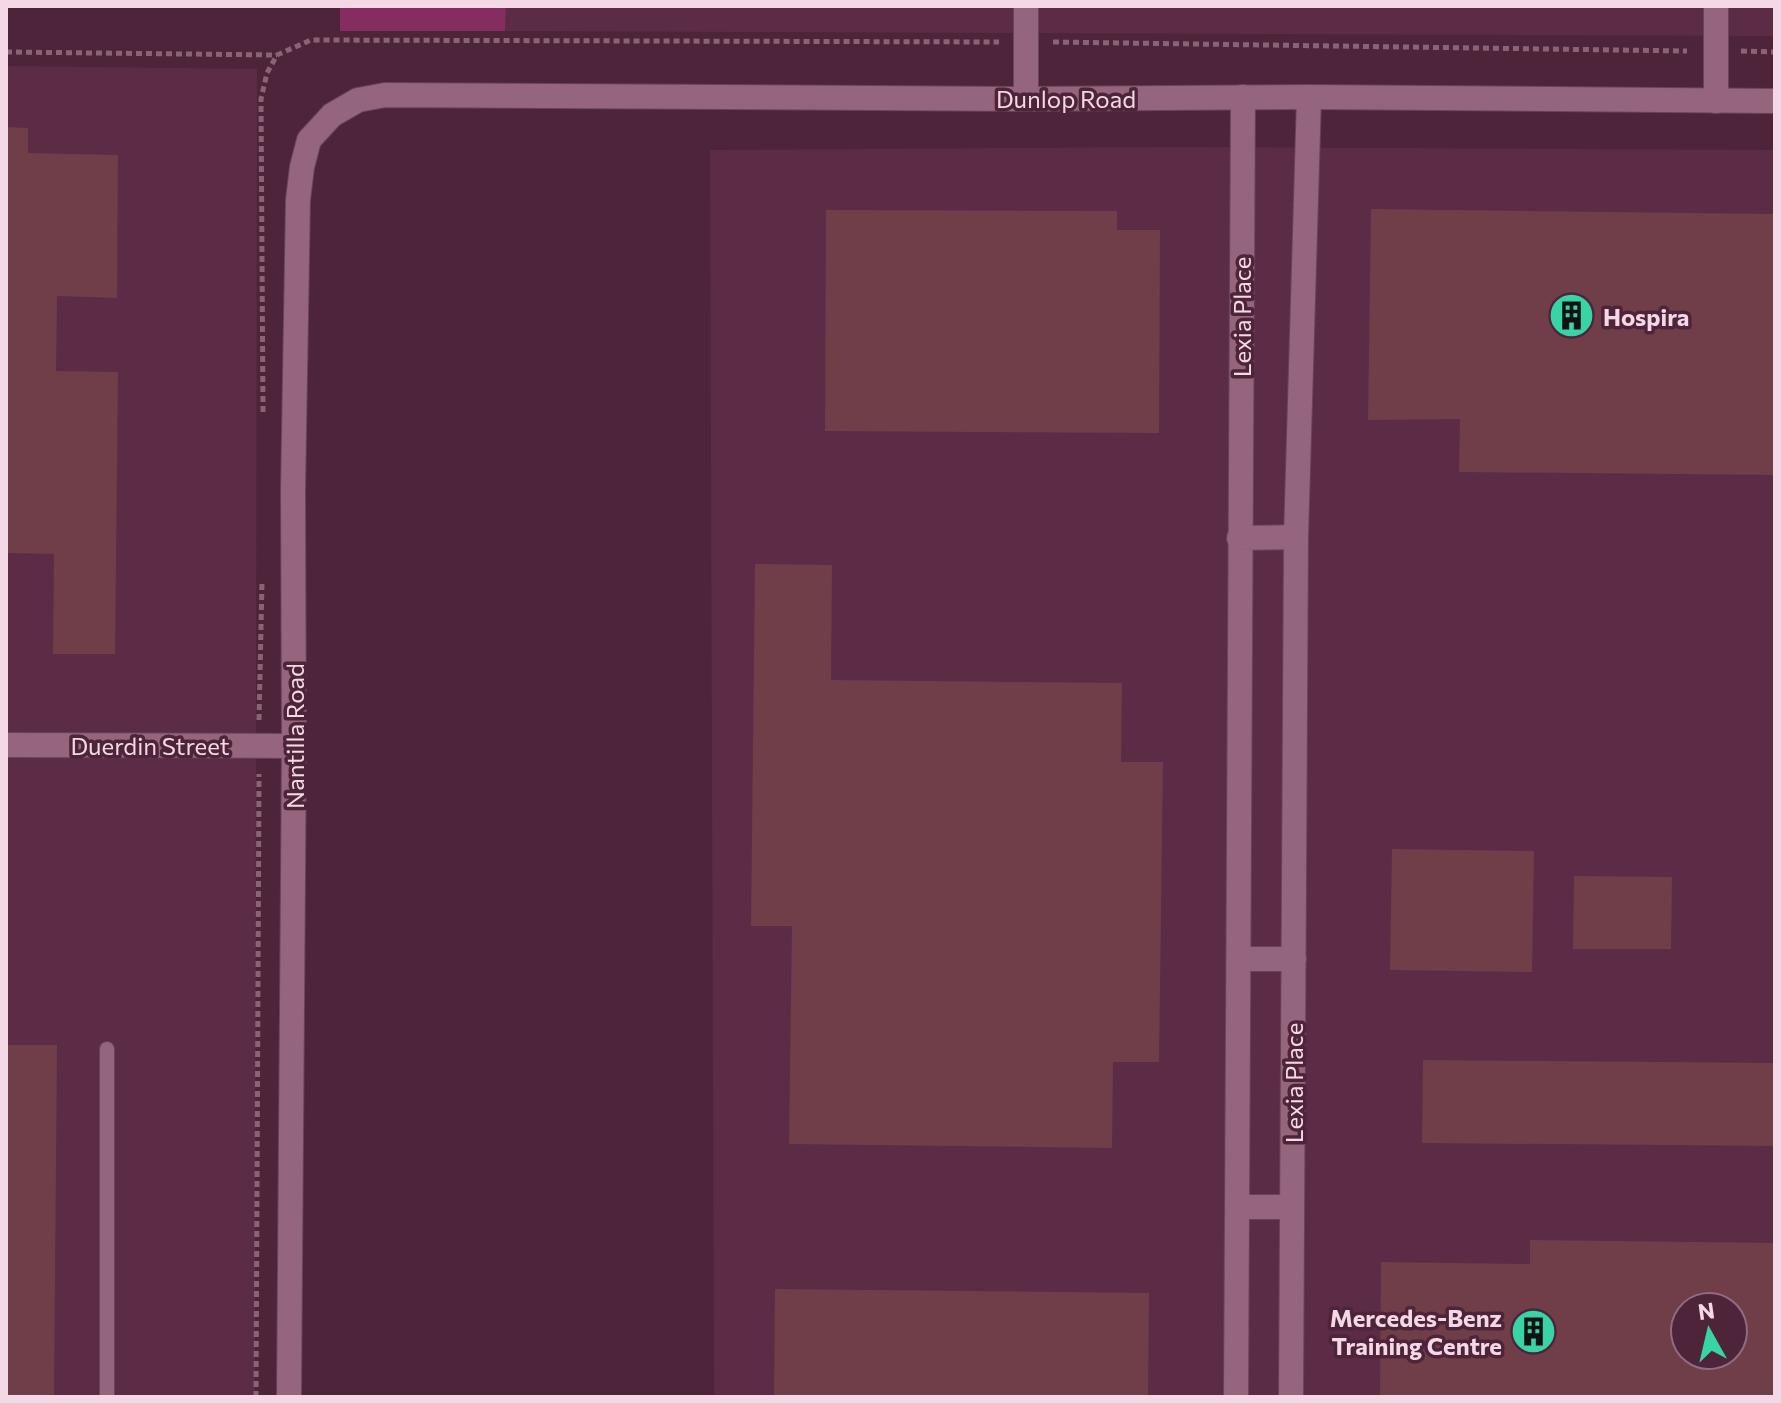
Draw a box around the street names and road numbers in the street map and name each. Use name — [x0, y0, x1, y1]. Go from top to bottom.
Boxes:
street label: Dunlop Road — [996, 84, 1136, 113]
street label: Lexia Place — [1227, 257, 1256, 377]
street label: Nantilla Road — [280, 663, 309, 809]
street label: Duerdin Street — [70, 731, 230, 760]
street label: Lexia Place — [1279, 1023, 1308, 1143]

